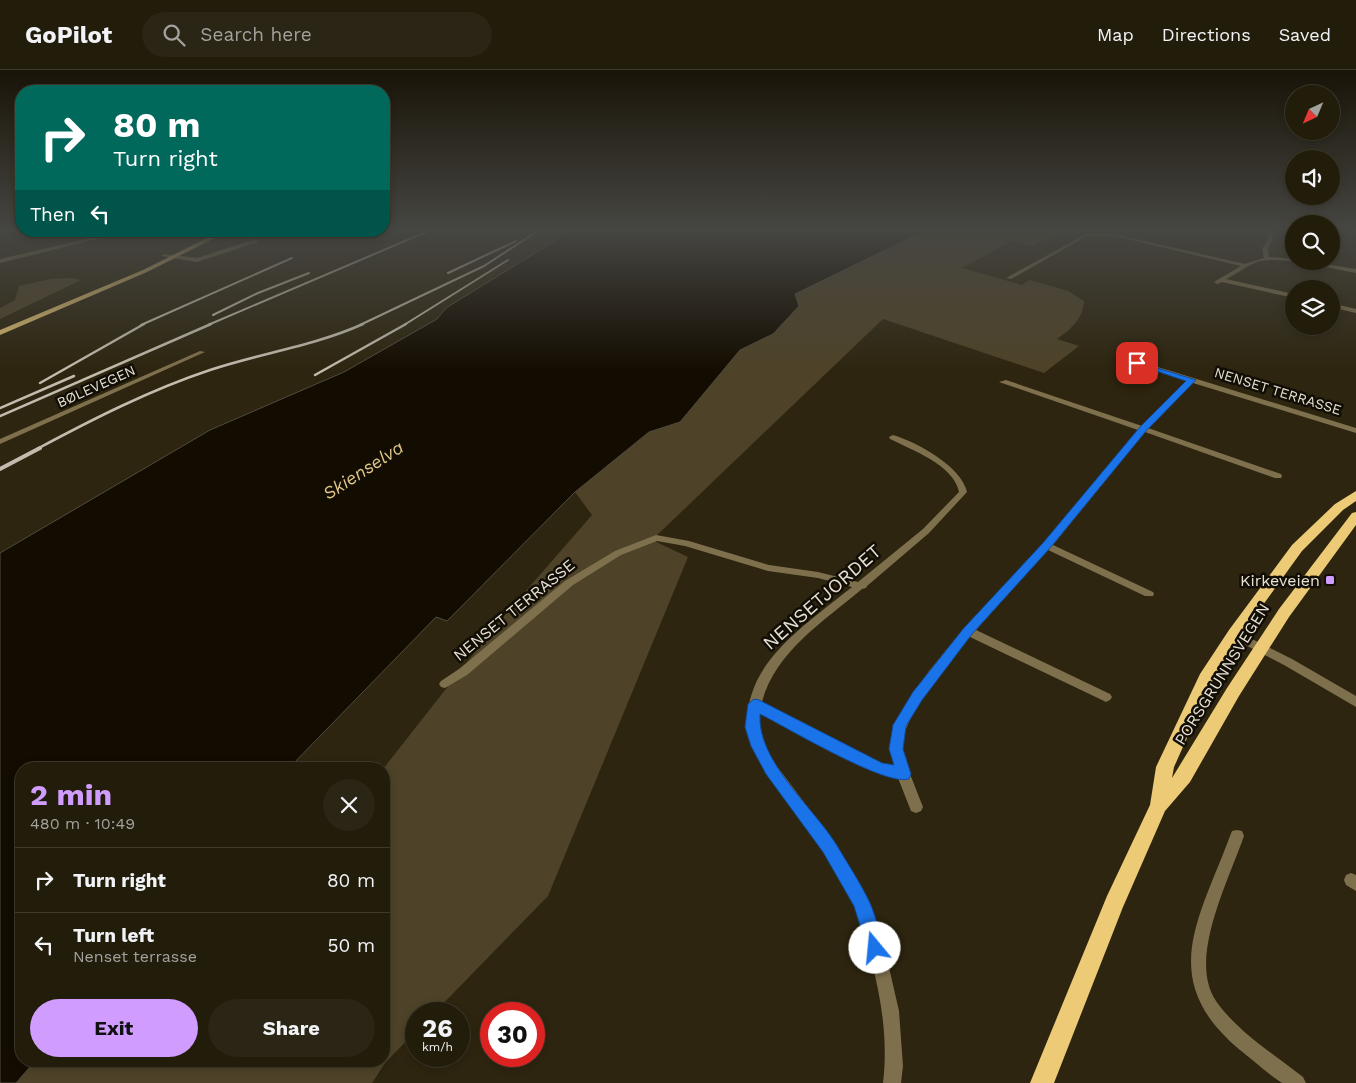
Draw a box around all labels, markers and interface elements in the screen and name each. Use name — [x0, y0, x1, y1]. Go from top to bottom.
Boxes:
search box — [142, 12, 492, 57]
text: GoPilot — [25, 21, 112, 49]
icon: search — [160, 21, 188, 49]
text: Search here — [200, 23, 312, 46]
text: Map — [1097, 24, 1134, 45]
text: Directions — [1162, 24, 1251, 45]
text: Saved — [1279, 24, 1331, 45]
north arrow — [1285, 85, 1340, 140]
map controls — [1285, 85, 1340, 335]
text: 80 m — [113, 104, 200, 146]
icon: right — [30, 105, 95, 170]
text: Turn right — [113, 146, 218, 171]
button: sound — [1285, 150, 1340, 205]
icon: left — [86, 200, 114, 228]
text: Then — [30, 203, 76, 226]
button: search — [1285, 215, 1340, 270]
button: layers — [1285, 280, 1340, 335]
pin — [1116, 342, 1158, 384]
icon: arrive — [1123, 349, 1151, 377]
street label: BØLEVEGEN — [54, 362, 138, 410]
street label: NENSET TERRASSE — [1213, 364, 1343, 418]
water label: Skienselva — [319, 436, 407, 504]
street label: NENSETJORDET — [758, 539, 886, 655]
street label: NENSET TERRASSE — [449, 555, 579, 665]
place label: Kirkeveien — [1240, 571, 1320, 590]
marker: Kirkeveien — [1324, 574, 1336, 586]
street label: PORSGRUNNSVEGEN — [1171, 600, 1273, 748]
text: 2 min — [30, 777, 112, 812]
button: close — [323, 779, 375, 831]
text: 480 m · 10:49 — [30, 814, 135, 833]
icon: right — [30, 866, 58, 894]
text: Turn right — [73, 869, 166, 892]
text: 80 m — [327, 869, 375, 892]
position arrow — [848, 921, 900, 973]
text: Turn left — [73, 924, 154, 947]
icon: left — [30, 931, 58, 959]
text: 50 m — [328, 934, 375, 957]
text: Nenset terrasse — [73, 947, 197, 966]
button: Exit — [30, 999, 198, 1057]
button: Share — [208, 999, 375, 1057]
speed limit sign: 30 — [480, 1002, 545, 1067]
text: 26 — [422, 1014, 453, 1043]
text: km/h — [422, 1040, 453, 1054]

